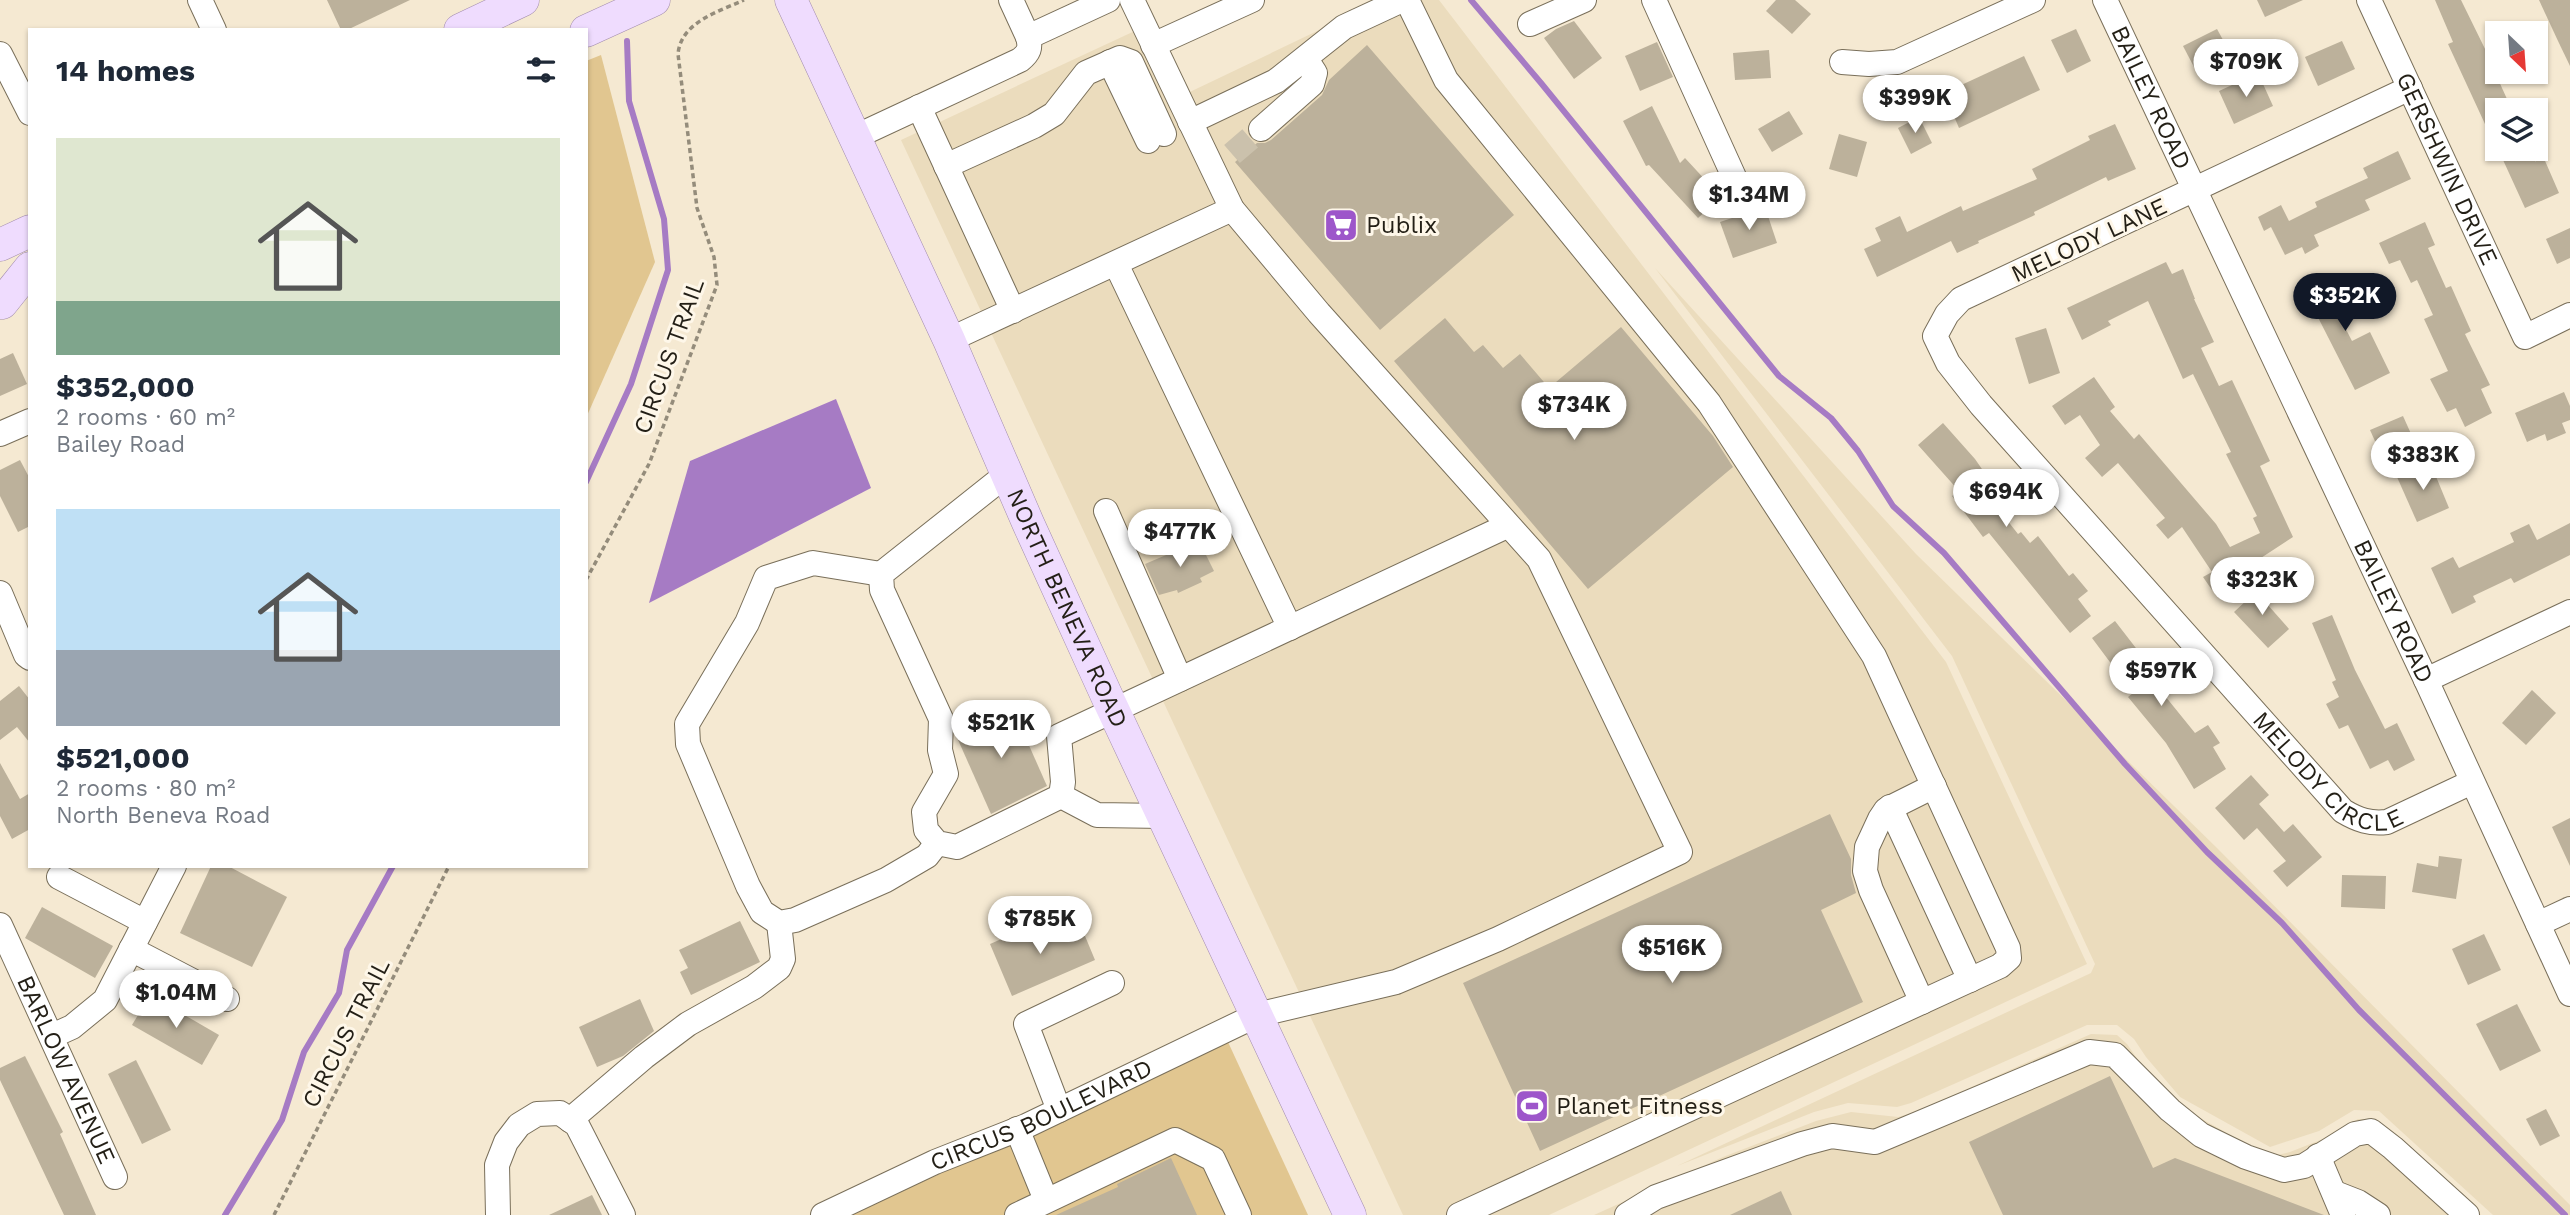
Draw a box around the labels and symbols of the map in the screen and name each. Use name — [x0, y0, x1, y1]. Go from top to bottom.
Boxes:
street label: BAILEY ROAD — [2105, 21, 2197, 174]
north arrow — [2485, 21, 2548, 84]
pin: $709K — [2197, 40, 2295, 99]
street label: GERSHWIN DRIVE — [2391, 68, 2504, 269]
pin: $399K — [1866, 76, 1964, 135]
pin: $1.34M — [1692, 173, 1806, 232]
street label: MELODY LANE — [2007, 192, 2171, 288]
supermarket icon: Publix — [1322, 206, 1360, 244]
place label: Publix — [1366, 211, 1437, 239]
street label: CIRCUS TRAIL — [628, 274, 710, 438]
pin: $352K — [2296, 274, 2394, 333]
pin: $734K — [1525, 382, 1623, 442]
pin: $383K — [2374, 433, 2472, 492]
pin: $694K — [1957, 470, 2055, 529]
street label: NORTH BENEVA ROAD — [1001, 485, 1133, 732]
pin: $477K — [1131, 510, 1229, 569]
street label: BAILEY ROAD — [2348, 535, 2439, 688]
pin: $323K — [2213, 558, 2311, 617]
pin: $597K — [2112, 648, 2210, 708]
pin: $521K — [952, 700, 1050, 760]
street label: MELODY CIRCLE — [2247, 706, 2408, 837]
pin: $785K — [991, 897, 1089, 956]
pin: $516K — [1623, 926, 1721, 985]
street label: CIRCUS TRAIL — [296, 954, 396, 1112]
pin: $1.04M — [119, 970, 233, 1030]
street label: BARLOW AVENUE — [11, 971, 121, 1168]
street label: CIRCUS BOULEVARD — [926, 1054, 1157, 1176]
sports icon: Planet Fitness — [1513, 1087, 1551, 1125]
place label: Planet Fitness — [1556, 1092, 1723, 1120]

